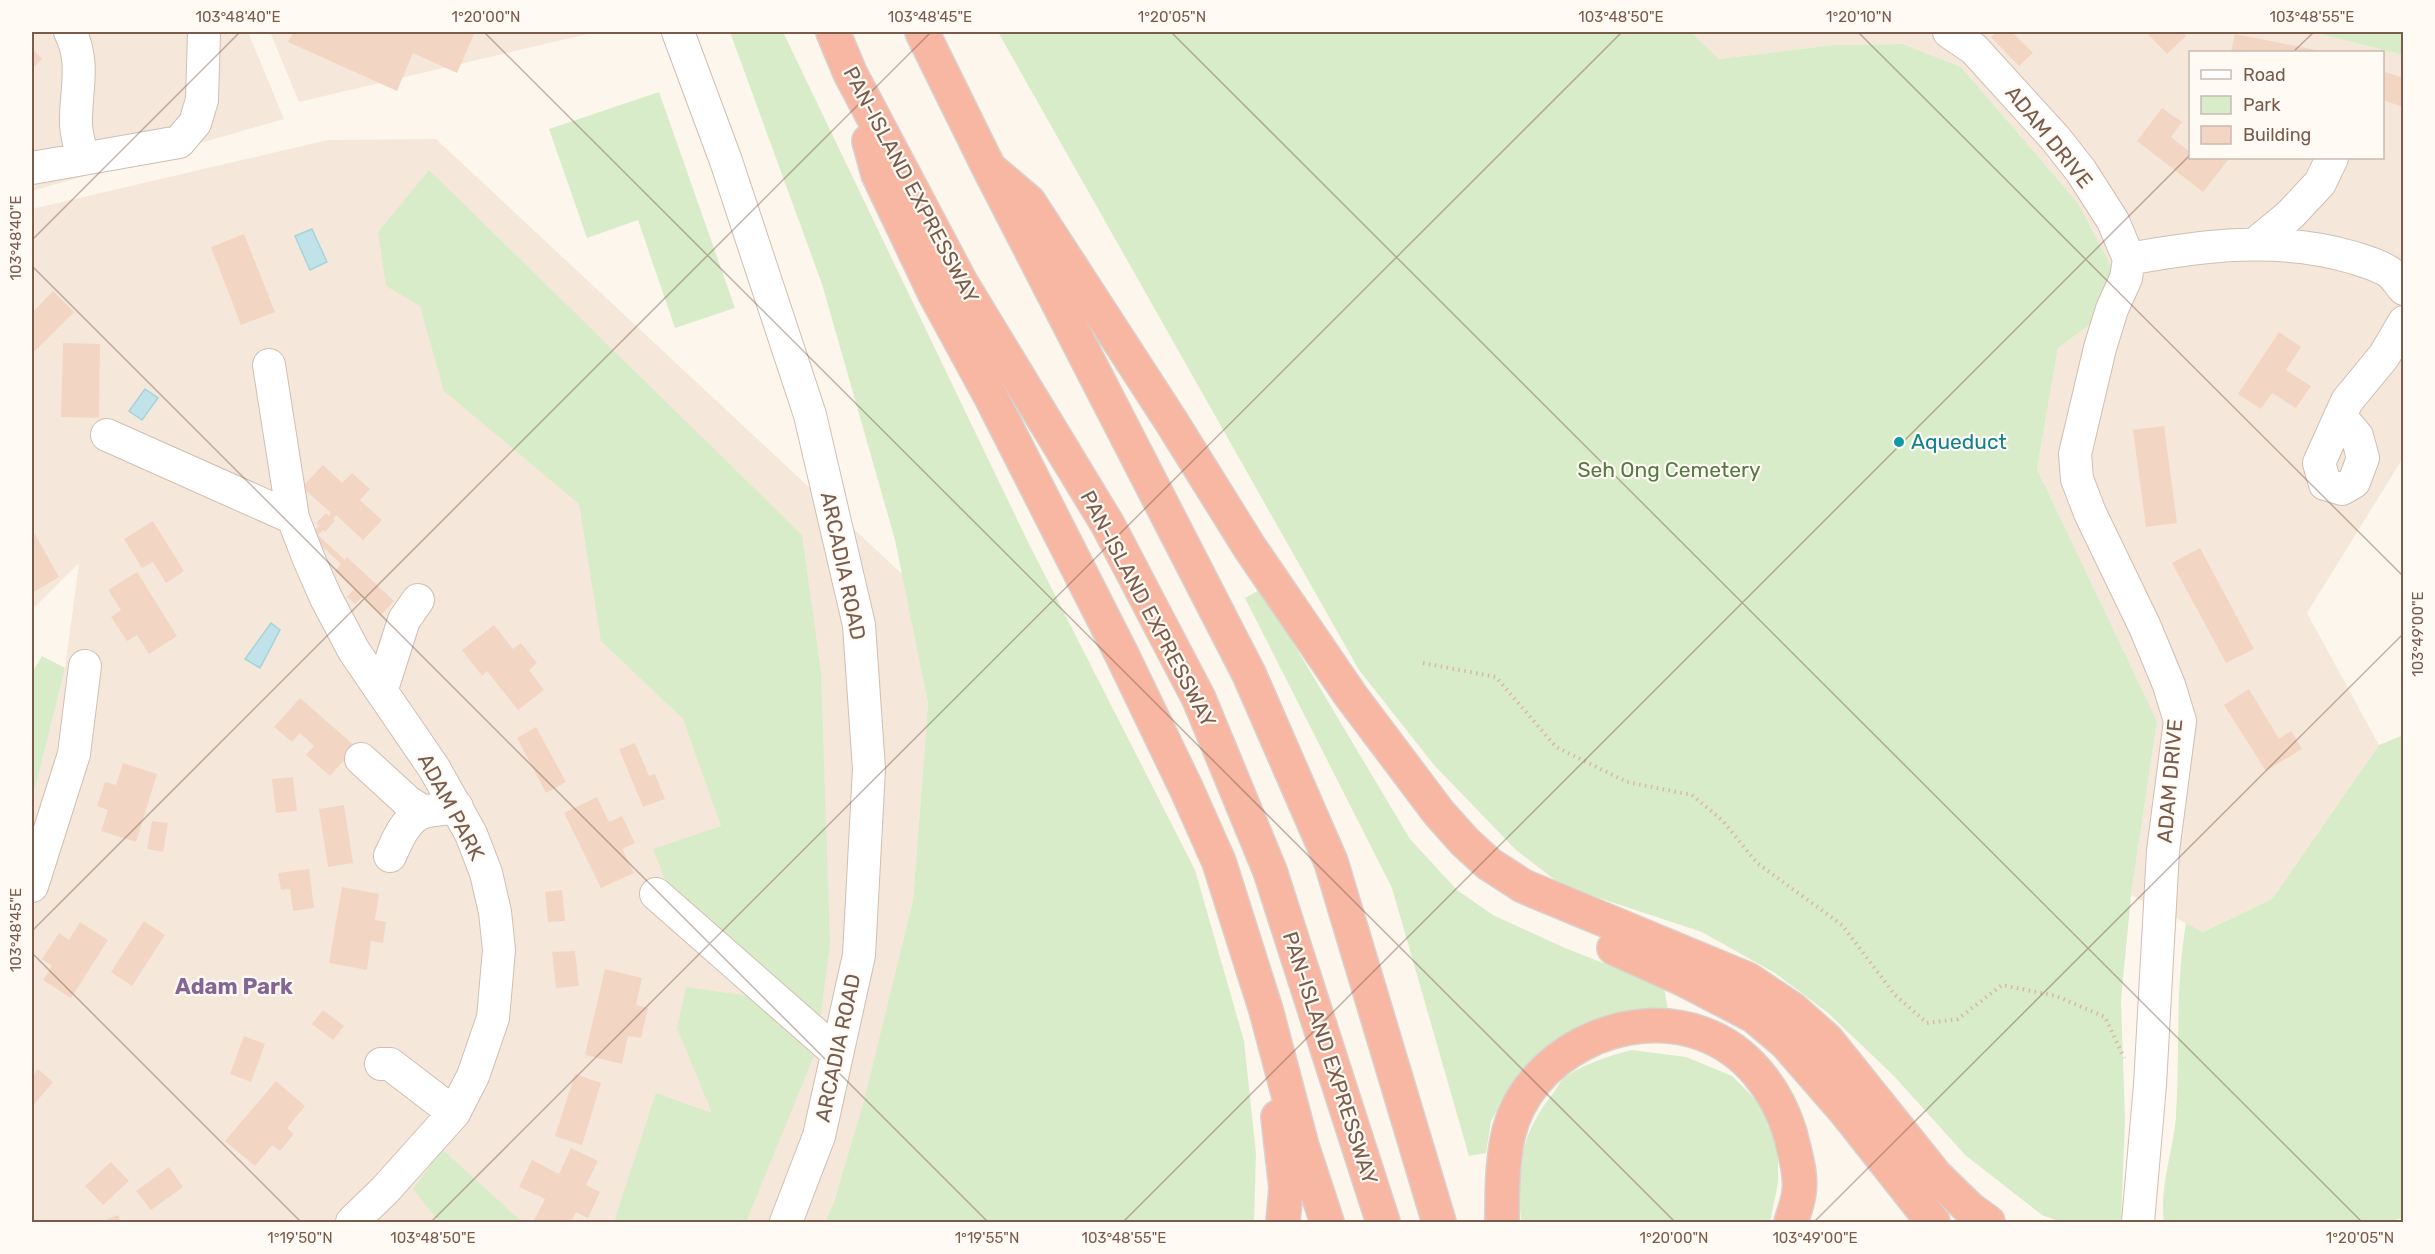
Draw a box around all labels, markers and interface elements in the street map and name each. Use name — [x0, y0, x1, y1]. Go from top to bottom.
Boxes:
text: 103°48'40"E — [195, 8, 281, 26]
text: 1°20'00"N — [452, 8, 520, 26]
text: 103°48'45"E — [888, 8, 972, 26]
text: 1°20'05"N — [1138, 8, 1206, 26]
text: 103°48'50"E — [1578, 8, 1664, 26]
text: 1°20'10"N — [1826, 8, 1892, 26]
text: 103°48'55"E — [2270, 8, 2354, 26]
legend — [2189, 51, 2384, 159]
street label: PAN-ISLAND EXPRESSWAY — [838, 62, 985, 307]
text: Road — [2243, 64, 2286, 86]
street label: ADAM DRIVE — [2000, 80, 2098, 193]
text: Park — [2243, 94, 2281, 116]
text: Building — [2243, 124, 2311, 146]
text: 103°48'40"E — [7, 195, 25, 281]
place label: Aqueduct — [1911, 429, 2007, 454]
marker: Aqueduct — [1892, 435, 1906, 449]
park label: Seh Ong Cemetery — [1577, 457, 1761, 482]
street label: PAN-ISLAND EXPRESSWAY — [1075, 486, 1222, 731]
street label: ARCADIA ROAD — [816, 490, 871, 642]
text: 103°49'00"E — [2409, 591, 2427, 677]
street label: ADAM DRIVE — [2152, 718, 2187, 844]
street label: ADAM PARK — [413, 749, 490, 865]
text: 103°48'45"E — [7, 888, 25, 972]
street label: PAN-ISLAND EXPRESSWAY — [1278, 928, 1383, 1187]
street label: ARCADIA ROAD — [810, 972, 865, 1124]
district label: Adam Park — [175, 973, 293, 1000]
text: 1°19'50"N — [267, 1229, 333, 1247]
text: 103°48'50"E — [390, 1229, 476, 1247]
text: 1°19'55"N — [955, 1229, 1019, 1247]
text: 103°48'55"E — [1082, 1229, 1166, 1247]
text: 1°20'00"N — [1640, 1229, 1708, 1247]
text: 103°49'00"E — [1772, 1229, 1858, 1247]
text: 1°20'05"N — [2326, 1229, 2394, 1247]

